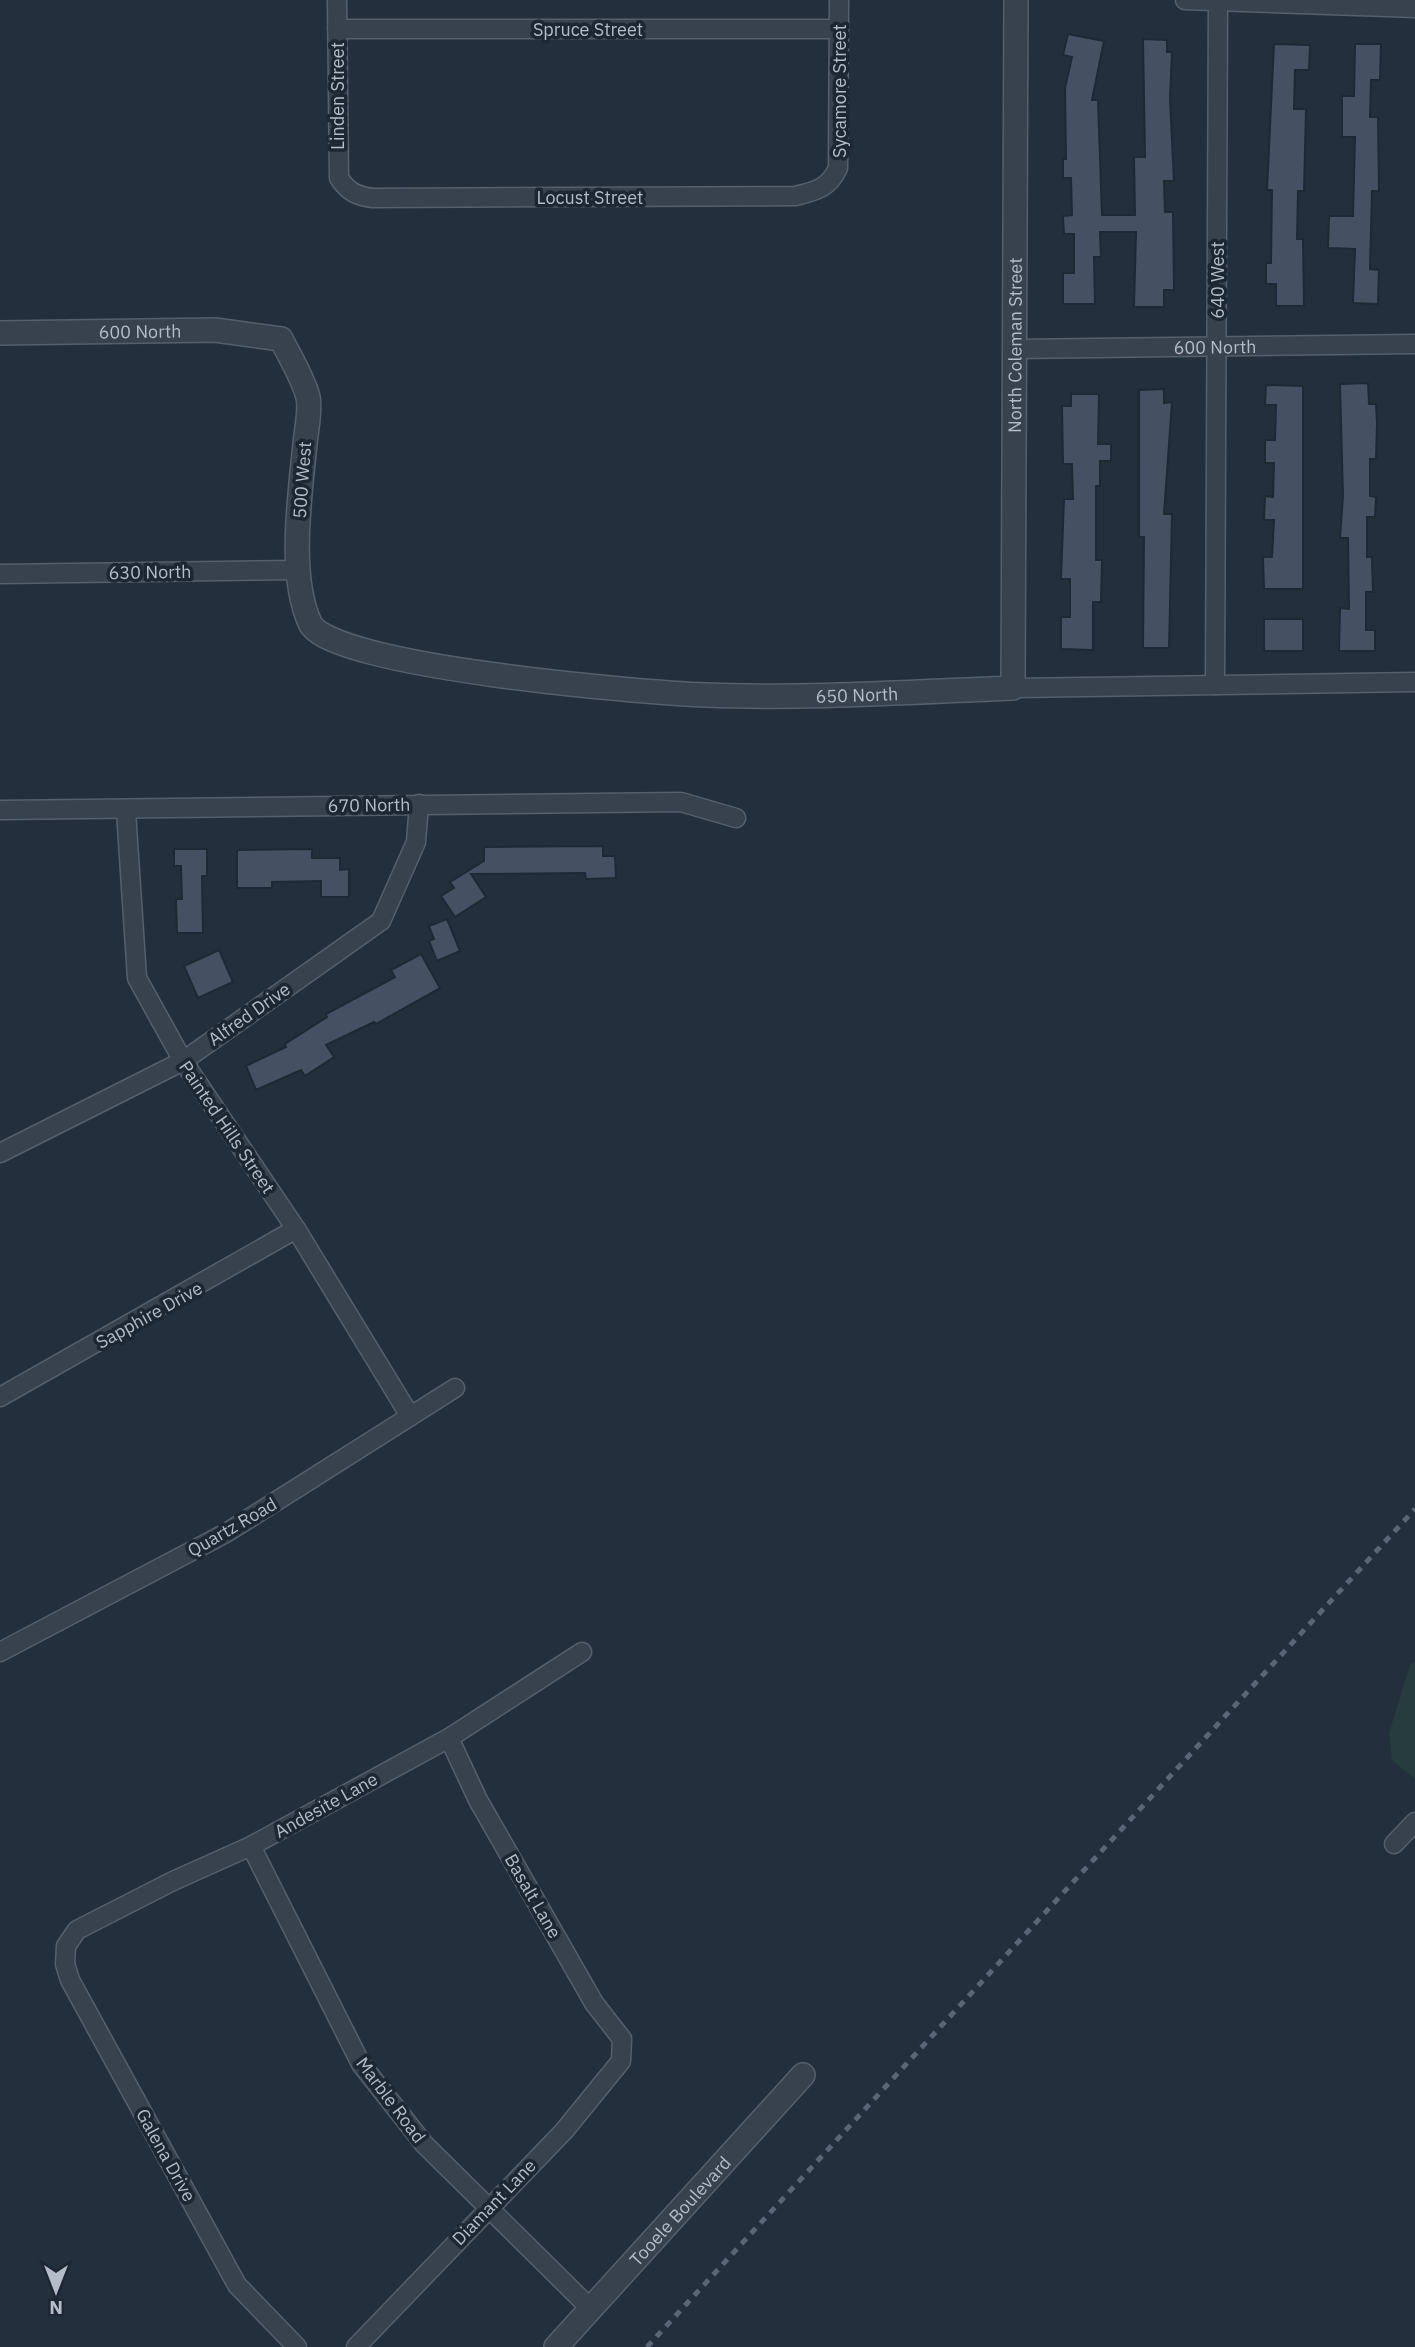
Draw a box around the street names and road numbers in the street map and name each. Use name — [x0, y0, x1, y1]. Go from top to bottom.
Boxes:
street label: Spruce Street — [533, 18, 643, 41]
street label: Sycamore Street — [828, 24, 851, 158]
street label: Linden Street — [326, 42, 349, 150]
street label: Locust Street — [537, 186, 643, 209]
street label: 640 West — [1206, 241, 1229, 319]
street label: North Coleman Street — [1003, 257, 1026, 433]
street label: 600 North — [98, 319, 182, 343]
street label: 600 North — [1173, 334, 1257, 359]
street label: 500 West — [288, 441, 316, 519]
street label: 630 North — [108, 560, 192, 584]
street label: 650 North — [815, 682, 899, 707]
street label: 670 North — [327, 793, 411, 817]
street label: Alfred Drive — [203, 977, 295, 1051]
street label: Painted Hills Street — [174, 1056, 280, 1198]
street label: Sapphire Drive — [92, 1276, 206, 1354]
street label: Quartz Road — [183, 1492, 281, 1562]
street label: Andesite Lane — [270, 1767, 382, 1843]
street label: Basalt Lane — [500, 1850, 566, 1942]
street label: Marble Road — [351, 2052, 431, 2148]
street label: Galena Drive — [131, 2104, 201, 2206]
street label: Tooele Boulevard — [624, 2151, 735, 2270]
street label: Diamant Lane — [447, 2154, 541, 2250]

